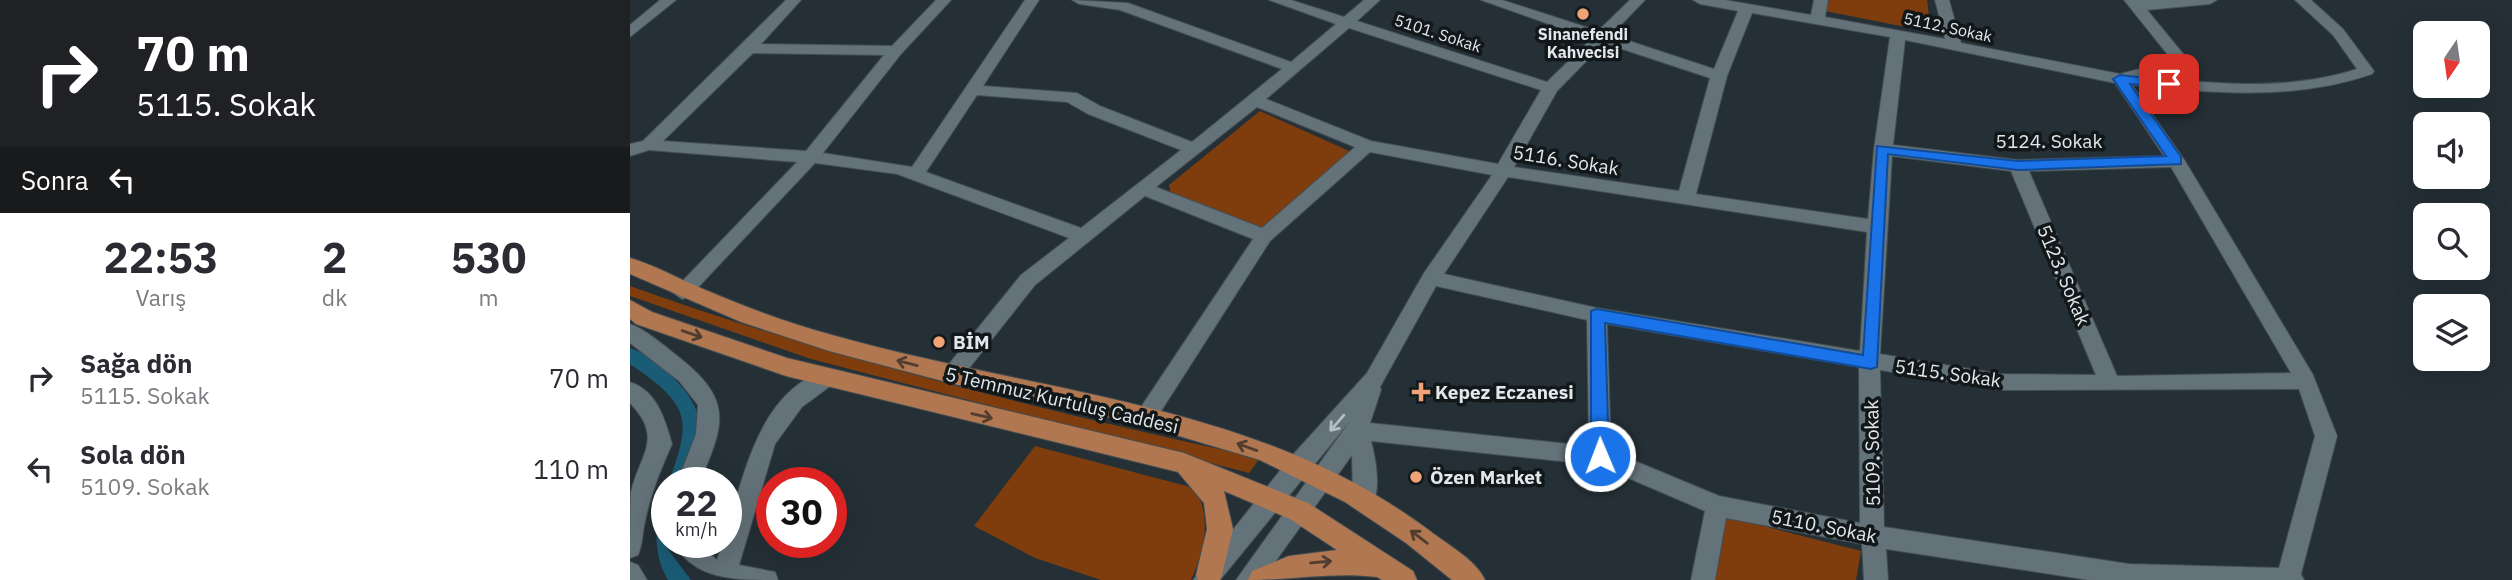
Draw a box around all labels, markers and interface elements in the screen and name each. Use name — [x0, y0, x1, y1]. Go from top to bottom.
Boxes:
marker: Sinanefendi Kahvecisi — [1575, 6, 1591, 22]
street label: 5112. Sokak — [1902, 8, 1995, 46]
street label: 5101. Sokak — [1392, 10, 1484, 57]
text: 70 m — [136, 21, 250, 84]
north arrow — [2413, 21, 2490, 98]
map controls — [2413, 21, 2490, 371]
place label: Sinanefendi Kahvecisi — [1538, 24, 1628, 62]
icon: right — [21, 28, 112, 119]
pin — [2139, 54, 2199, 114]
icon: arrive — [2150, 65, 2188, 103]
text: 5115. Sokak — [136, 83, 316, 125]
button: sound — [2413, 112, 2490, 189]
street label: 5124. Sokak — [1995, 129, 2103, 153]
street label: 5116. Sokak — [1511, 140, 1621, 180]
icon: left — [103, 161, 141, 199]
text: Sonra — [21, 163, 89, 197]
button: search — [2413, 203, 2490, 280]
street label: 5123. Sokak — [2032, 221, 2096, 329]
text: 22:53 — [104, 230, 218, 285]
text: 2 — [322, 230, 347, 285]
text: 530 — [451, 230, 526, 285]
text: Varış — [135, 282, 186, 312]
text: dk — [322, 282, 347, 312]
text: m — [479, 282, 499, 312]
button: layers — [2413, 294, 2490, 371]
one-way arrow — [681, 329, 703, 342]
place label: BİM — [953, 330, 989, 354]
marker: BİM — [931, 334, 947, 350]
text: Sağa dön — [80, 346, 192, 380]
street label: 5115. Sokak — [1893, 354, 2003, 392]
one-way arrow — [896, 356, 919, 369]
icon: right — [21, 359, 59, 397]
text: 70 m — [549, 361, 609, 395]
street label: 5 Temmuz Kurtuluş Caddesi — [943, 361, 1181, 439]
text: 5115. Sokak — [80, 380, 210, 410]
place label: Kepez Eczanesi — [1435, 380, 1574, 404]
marker: Kepez Eczanesi — [1413, 384, 1429, 400]
street label: 5109. Sokak — [1859, 399, 1885, 507]
one-way arrow — [970, 409, 993, 423]
one-way arrow — [1329, 414, 1345, 432]
position arrow — [1563, 419, 1637, 493]
text: Sola dön — [80, 437, 186, 471]
one-way arrow — [1236, 440, 1258, 452]
icon: left — [21, 450, 59, 488]
text: 110 m — [533, 452, 609, 486]
place label: Özen Market — [1430, 465, 1542, 489]
speed limit sign: 30 — [756, 467, 847, 558]
marker: Özen Market — [1408, 469, 1424, 485]
text: 5109. Sokak — [80, 471, 210, 501]
text: 22 — [675, 480, 718, 526]
street label: 5110. Sokak — [1769, 504, 1879, 548]
text: km/h — [675, 518, 718, 541]
one-way arrow — [1410, 530, 1429, 544]
one-way arrow — [1309, 555, 1332, 568]

